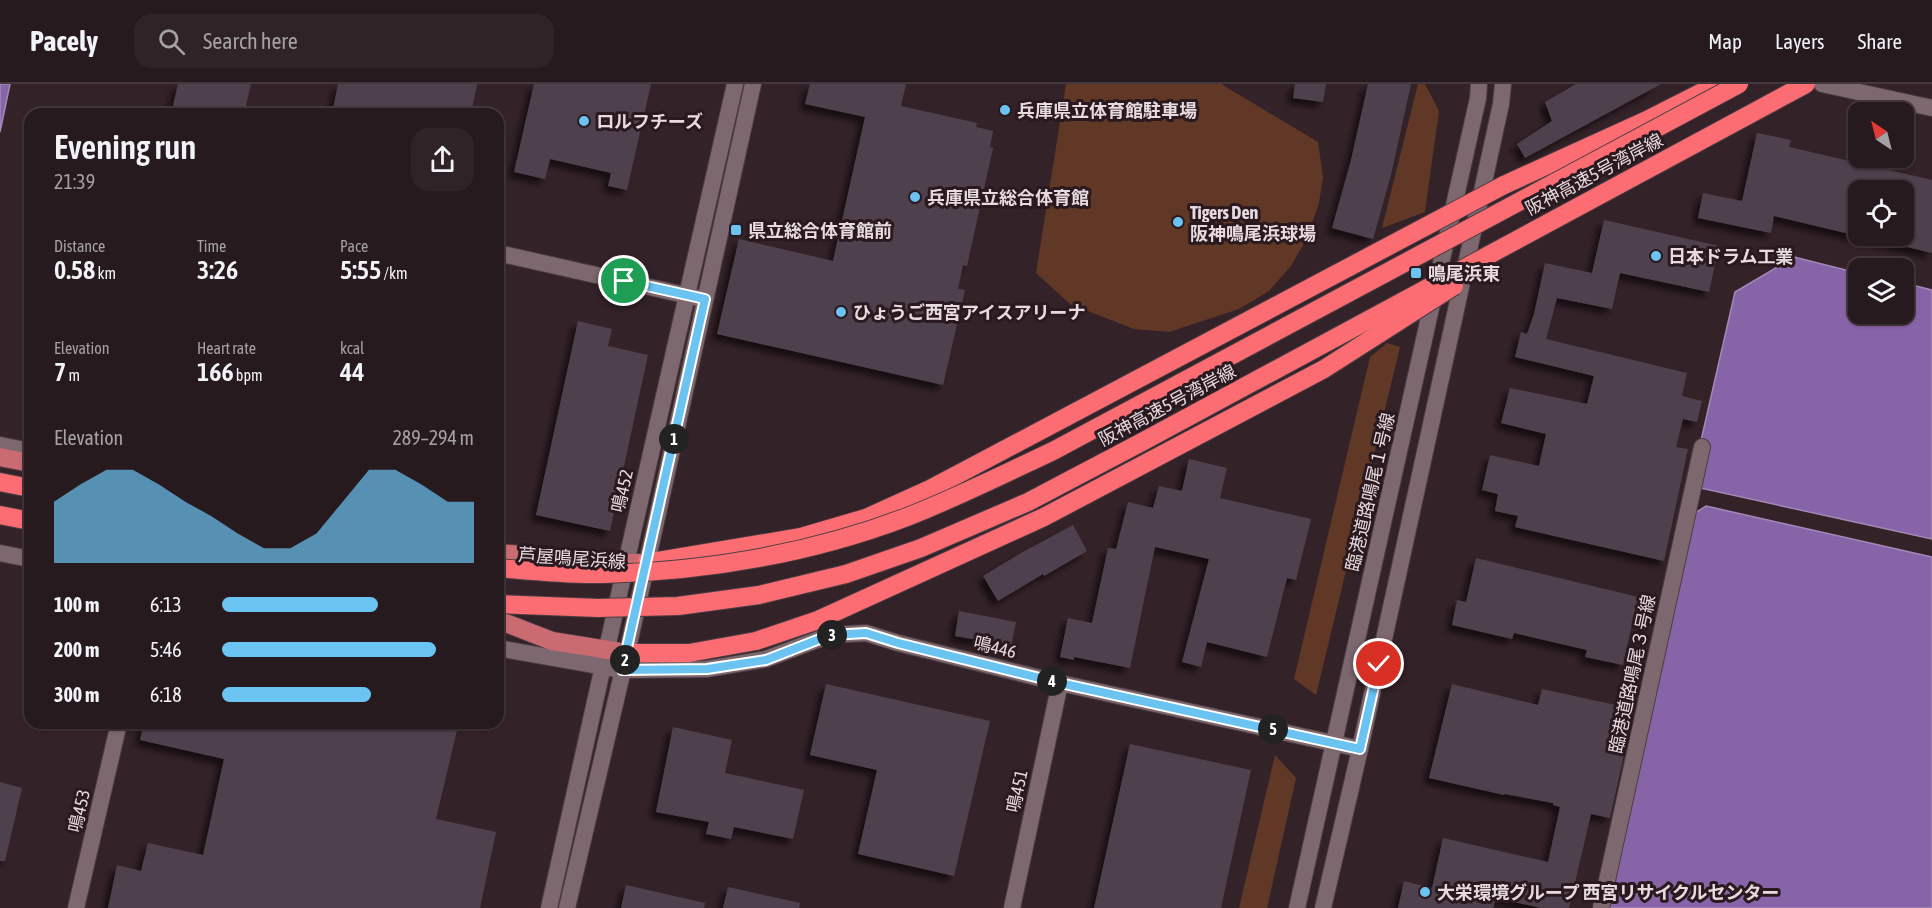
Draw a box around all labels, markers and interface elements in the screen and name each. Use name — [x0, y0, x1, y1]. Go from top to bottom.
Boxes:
search box — [134, 14, 554, 68]
text: Pacely — [30, 25, 98, 57]
icon: search — [155, 25, 188, 58]
text: Search here — [203, 28, 298, 54]
text: Map — [1708, 29, 1742, 53]
text: Layers — [1775, 29, 1825, 53]
text: Share — [1858, 29, 1902, 53]
place label: 兵庫県立体育館駐車場 — [1017, 100, 1197, 121]
north arrow — [1848, 102, 1914, 168]
map controls — [1848, 102, 1914, 324]
marker: 兵庫県立体育館駐車場 — [998, 103, 1012, 117]
place label: ロルフチーズ — [596, 111, 703, 132]
marker: ロルフチーズ — [577, 114, 591, 128]
text: Evening run — [54, 128, 196, 166]
button: share — [411, 128, 474, 191]
street label: 阪神高速5号湾岸線 — [1522, 129, 1666, 219]
text: 21:39 — [54, 170, 95, 193]
button: locate — [1848, 180, 1914, 246]
place label: 兵庫県立総合体育館 — [927, 187, 1089, 208]
marker: 兵庫県立総合体育館 — [908, 190, 922, 204]
place label: Tigers Den 阪神鳴尾浜球場 — [1190, 202, 1316, 244]
marker: Tigers Den 阪神鳴尾浜球場 — [1171, 215, 1185, 229]
place label: 県立総合体育館前 — [748, 220, 892, 241]
marker: 県立総合体育館前 — [729, 223, 743, 237]
text: Distance — [54, 237, 105, 255]
text: Time — [197, 237, 226, 255]
text: Pace — [340, 237, 368, 255]
place label: 日本ドラム工業 — [1668, 246, 1793, 267]
marker: 日本ドラム工業 — [1649, 249, 1663, 263]
text: 0.58 — [54, 255, 95, 285]
text: 3:26 — [197, 255, 238, 285]
text: 5:55 — [340, 255, 381, 285]
pin — [598, 255, 649, 306]
button: layers — [1848, 258, 1914, 324]
place label: 鳴尾浜東 — [1428, 263, 1500, 284]
text: km — [95, 264, 116, 282]
text: /km — [381, 264, 407, 282]
icon: arrive — [607, 264, 640, 297]
marker: 鳴尾浜東 — [1409, 266, 1423, 280]
place label: ひょうご西宮アイスアリーナ — [853, 302, 1086, 323]
marker: ひょうご西宮アイスアリーナ — [834, 305, 848, 319]
text: Elevation — [54, 339, 109, 357]
text: Heart rate — [197, 339, 256, 357]
text: kcal — [340, 339, 364, 357]
text: 7 — [54, 357, 66, 387]
text: 166 — [197, 357, 234, 387]
text: 44 — [340, 357, 364, 387]
street label: 阪神高速5号湾岸線 — [1095, 360, 1239, 450]
text: m — [66, 366, 80, 384]
text: bpm — [234, 366, 263, 384]
street label: 臨港道路鳴尾１号線 — [1342, 411, 1398, 573]
pin: 1 — [659, 424, 689, 454]
text: Elevation — [54, 426, 123, 449]
text: 289–294 m — [392, 426, 474, 449]
text: 1 — [670, 430, 678, 448]
street label: 鳴452 — [607, 467, 637, 515]
street label: 芦屋鳴尾浜線 — [517, 544, 627, 572]
text: 100 m — [54, 593, 99, 616]
text: 6:13 — [150, 593, 182, 616]
street label: 臨港道路鳴尾３号線 — [1605, 593, 1659, 755]
pin: 3 — [817, 620, 847, 650]
text: 3 — [828, 626, 836, 644]
street label: 鳴446 — [971, 632, 1019, 662]
text: 200 m — [54, 638, 99, 661]
text: 5:46 — [150, 638, 182, 661]
pin — [1353, 638, 1404, 689]
pin: 2 — [610, 645, 640, 675]
icon: check — [1362, 647, 1395, 680]
text: 2 — [621, 651, 629, 669]
pin: 4 — [1037, 666, 1067, 696]
text: 4 — [1048, 672, 1056, 690]
text: 300 m — [54, 683, 99, 706]
text: 6:18 — [150, 683, 182, 706]
pin: 5 — [1258, 714, 1288, 744]
text: 5 — [1269, 720, 1277, 738]
street label: 鳴451 — [1002, 768, 1032, 814]
street label: 鳴453 — [64, 787, 94, 835]
place label: 大栄環境グループ 西宮リサイクルセンター — [1437, 882, 1779, 903]
marker: 大栄環境グループ 西宮リサイクルセンター — [1418, 885, 1432, 899]

